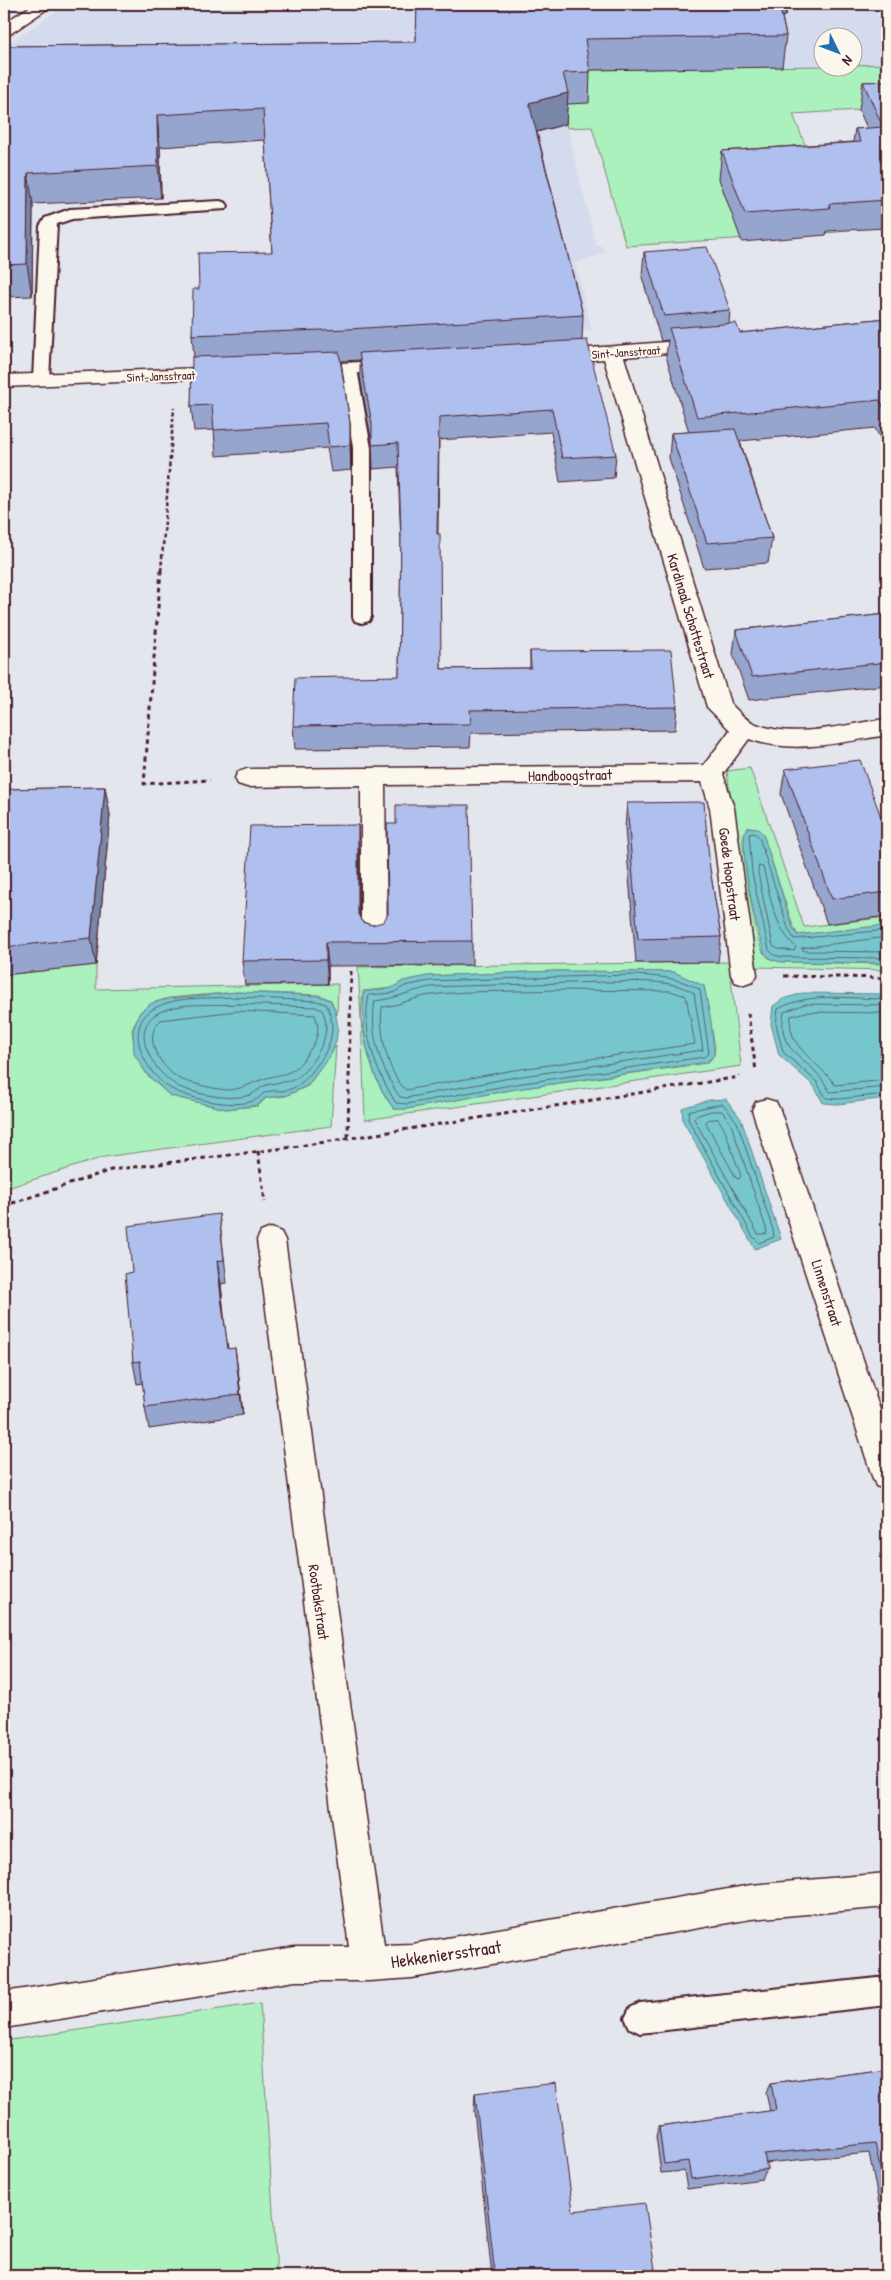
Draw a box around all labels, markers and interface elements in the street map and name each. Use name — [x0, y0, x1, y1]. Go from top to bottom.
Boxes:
north arrow — [814, 28, 864, 78]
text: N — [838, 52, 858, 71]
street label: Sint-Jansstraat — [591, 341, 662, 363]
street label: Sint-Jansstraat — [126, 366, 196, 386]
street label: Kardinaal Schottestraat — [662, 551, 720, 682]
street label: Handboogstraat — [528, 764, 613, 786]
street label: Goede Hoopstraat — [714, 826, 746, 923]
street label: Linnenstraat — [806, 1257, 848, 1330]
street label: Rootbakstraat — [303, 1563, 335, 1642]
street label: Hekkeniersstraat — [389, 1934, 504, 1974]

